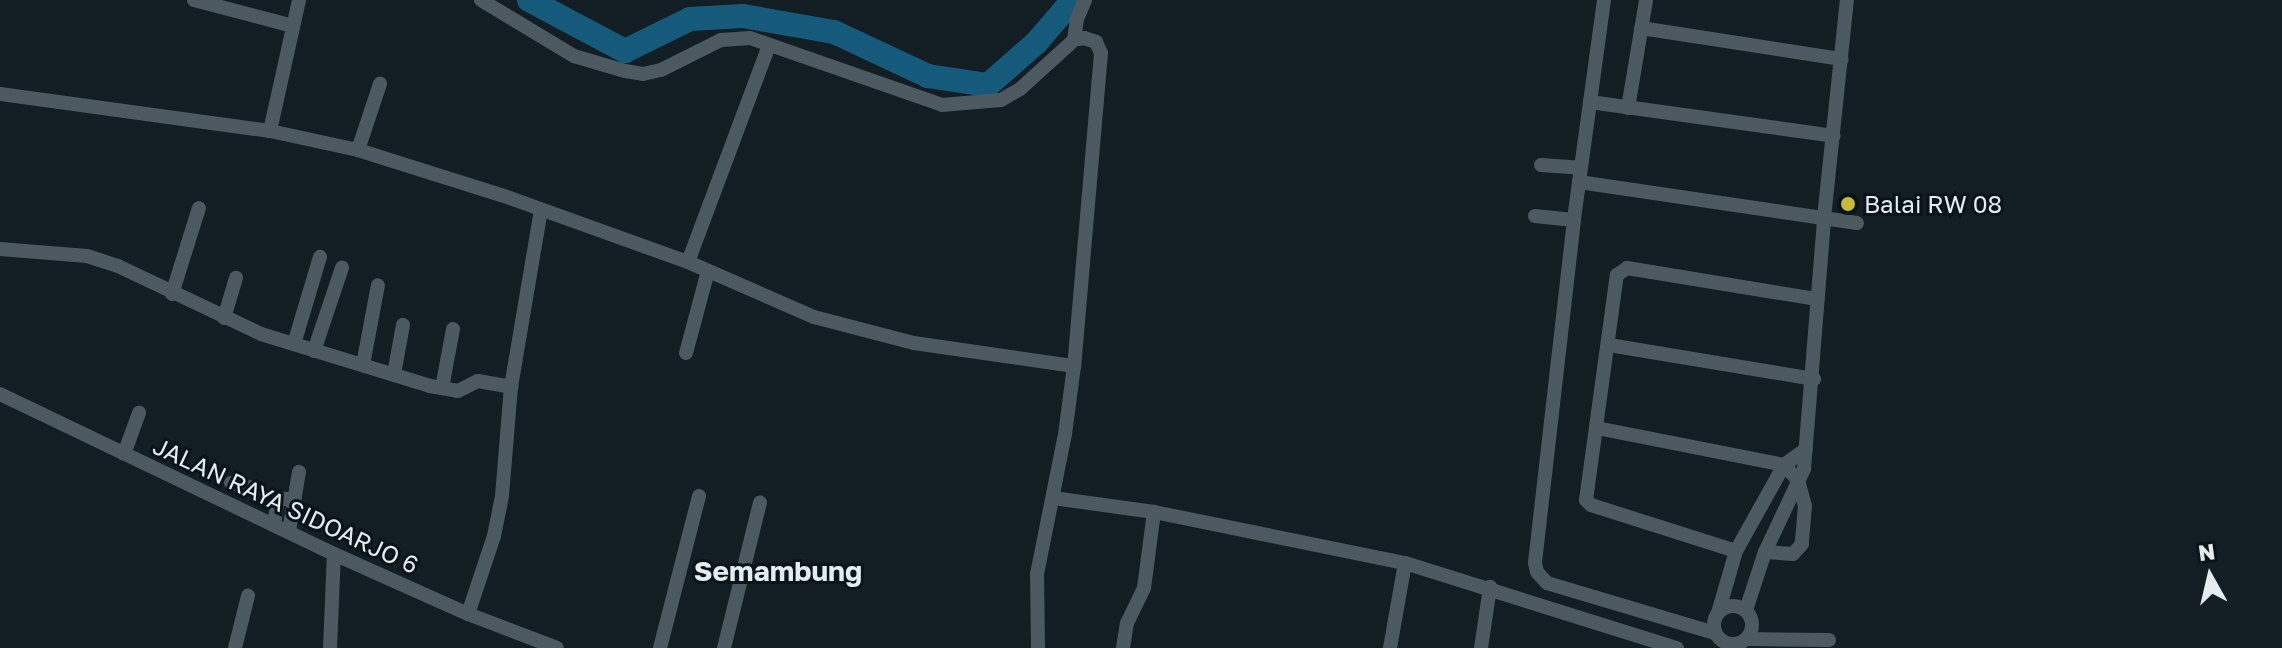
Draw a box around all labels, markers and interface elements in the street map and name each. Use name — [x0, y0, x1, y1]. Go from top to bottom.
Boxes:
place label: Balai RW 08 — [1864, 190, 2002, 218]
marker: Balai RW 08 — [1839, 195, 1857, 213]
street label: JALAN RAYA SIDOARJO 6 — [149, 431, 423, 579]
north arrow — [2170, 536, 2250, 616]
text: N — [2196, 537, 2217, 566]
district label: Semambung — [694, 554, 862, 588]

